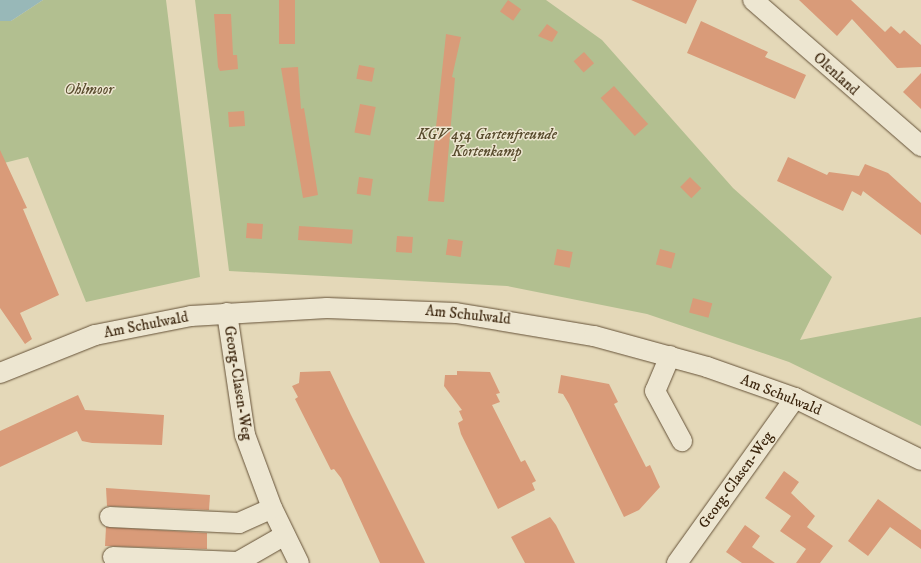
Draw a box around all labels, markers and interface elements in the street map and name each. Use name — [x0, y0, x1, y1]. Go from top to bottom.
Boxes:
street label: Olenland — [809, 49, 863, 99]
park label: Ohlmoor — [64, 81, 114, 99]
park label: KGV 454 Gartenfreunde Kortenkamp — [417, 125, 557, 160]
street label: Am Schulwald — [424, 302, 512, 328]
street label: Am Schulwald — [102, 308, 190, 342]
street label: Georg-Clasen-Weg — [220, 325, 256, 441]
street label: Am Schulwald — [738, 371, 824, 419]
street label: Georg-Clasen-Weg — [695, 428, 777, 532]

